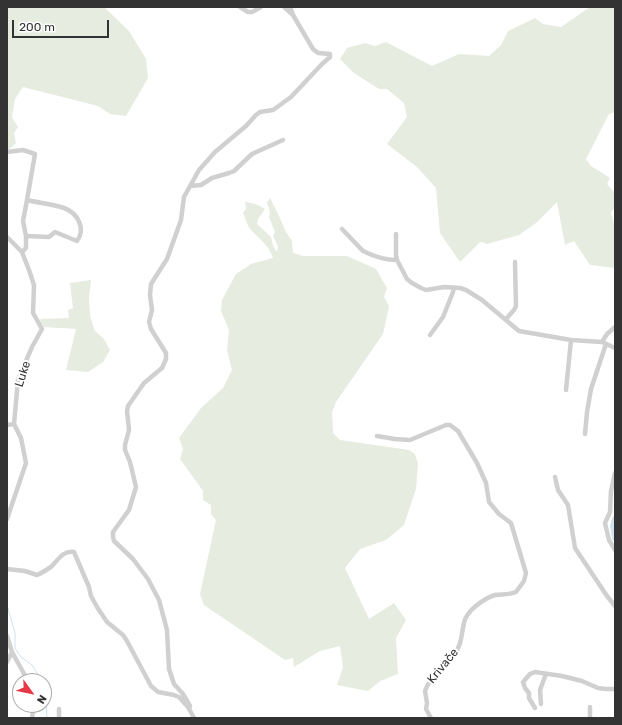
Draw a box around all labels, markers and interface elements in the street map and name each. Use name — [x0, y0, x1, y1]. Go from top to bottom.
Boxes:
scale bar — [14, 12, 111, 38]
text: 200 m — [19, 20, 55, 34]
street label: Luke — [12, 359, 34, 389]
street label: Krivače — [424, 646, 462, 686]
north arrow — [12, 673, 52, 713]
text: N — [34, 692, 49, 706]

